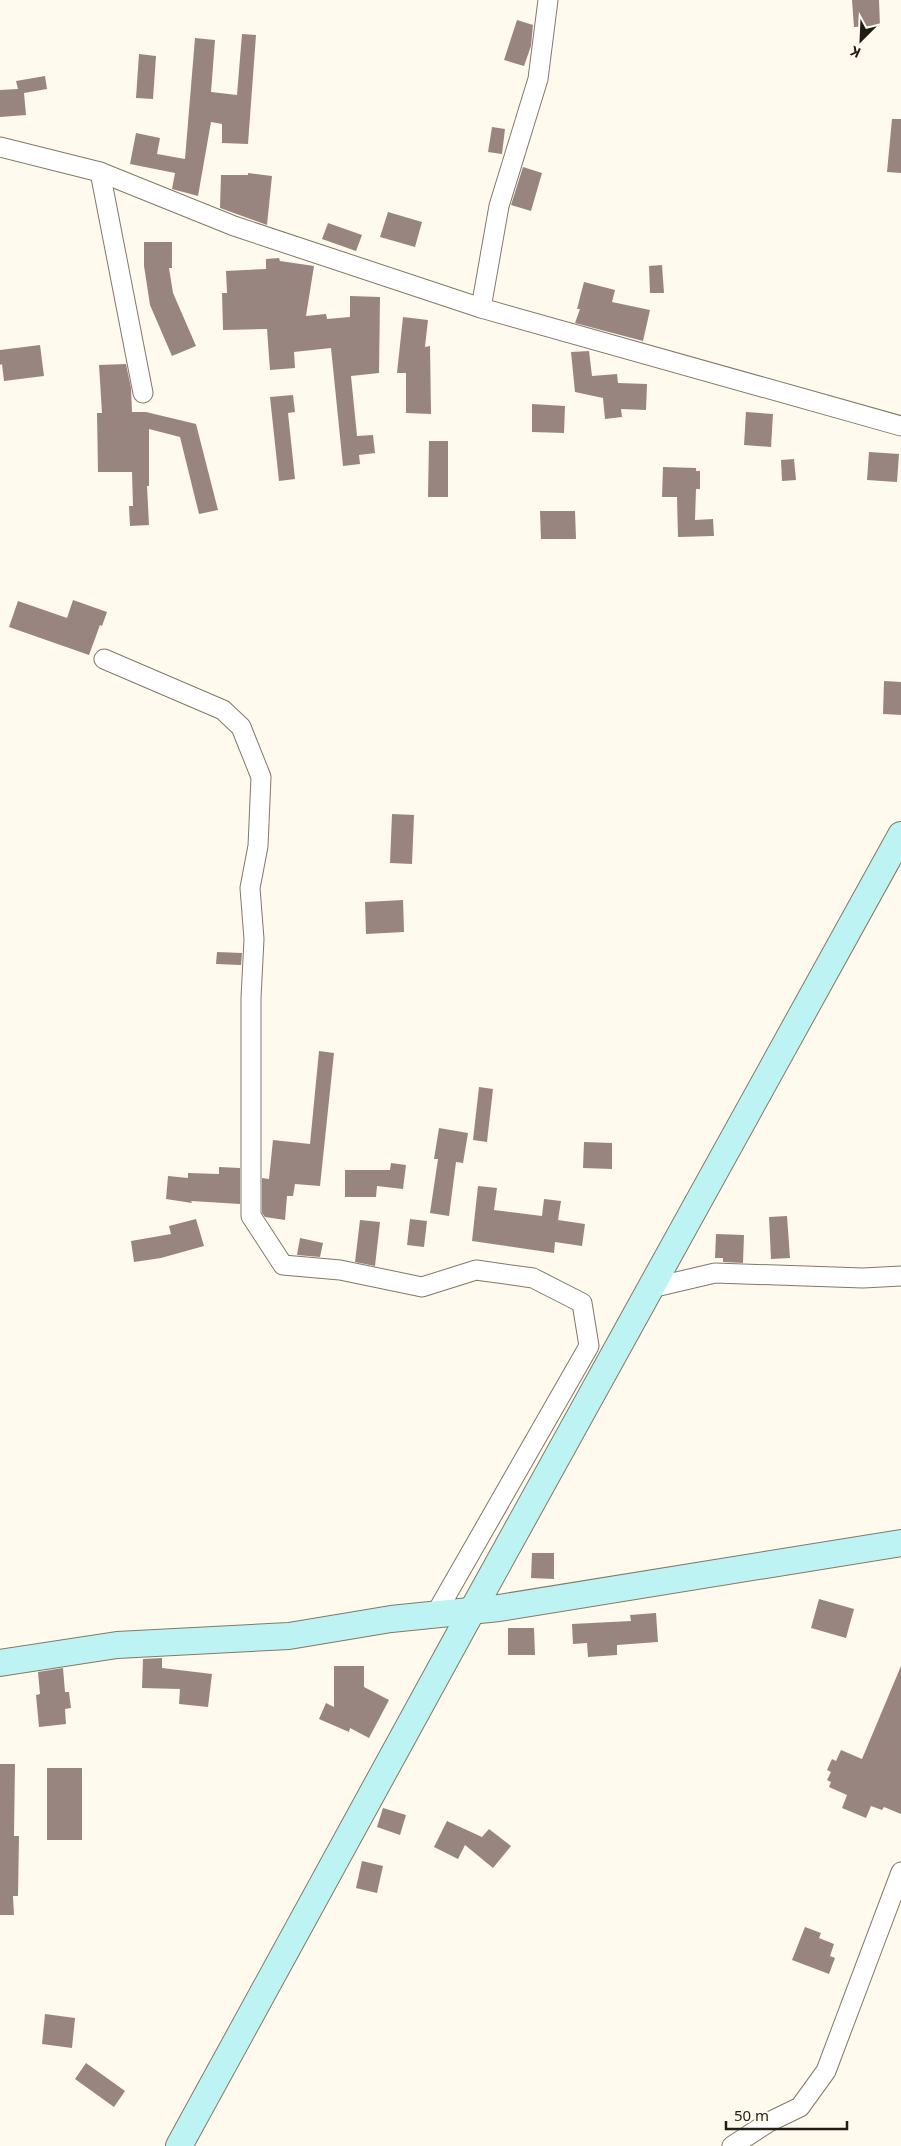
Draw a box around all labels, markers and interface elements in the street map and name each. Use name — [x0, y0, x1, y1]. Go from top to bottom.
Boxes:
north arrow — [836, 15, 886, 65]
text: K — [847, 41, 864, 63]
scale bar — [726, 2098, 847, 2130]
text: 50 m — [734, 2105, 769, 2125]

